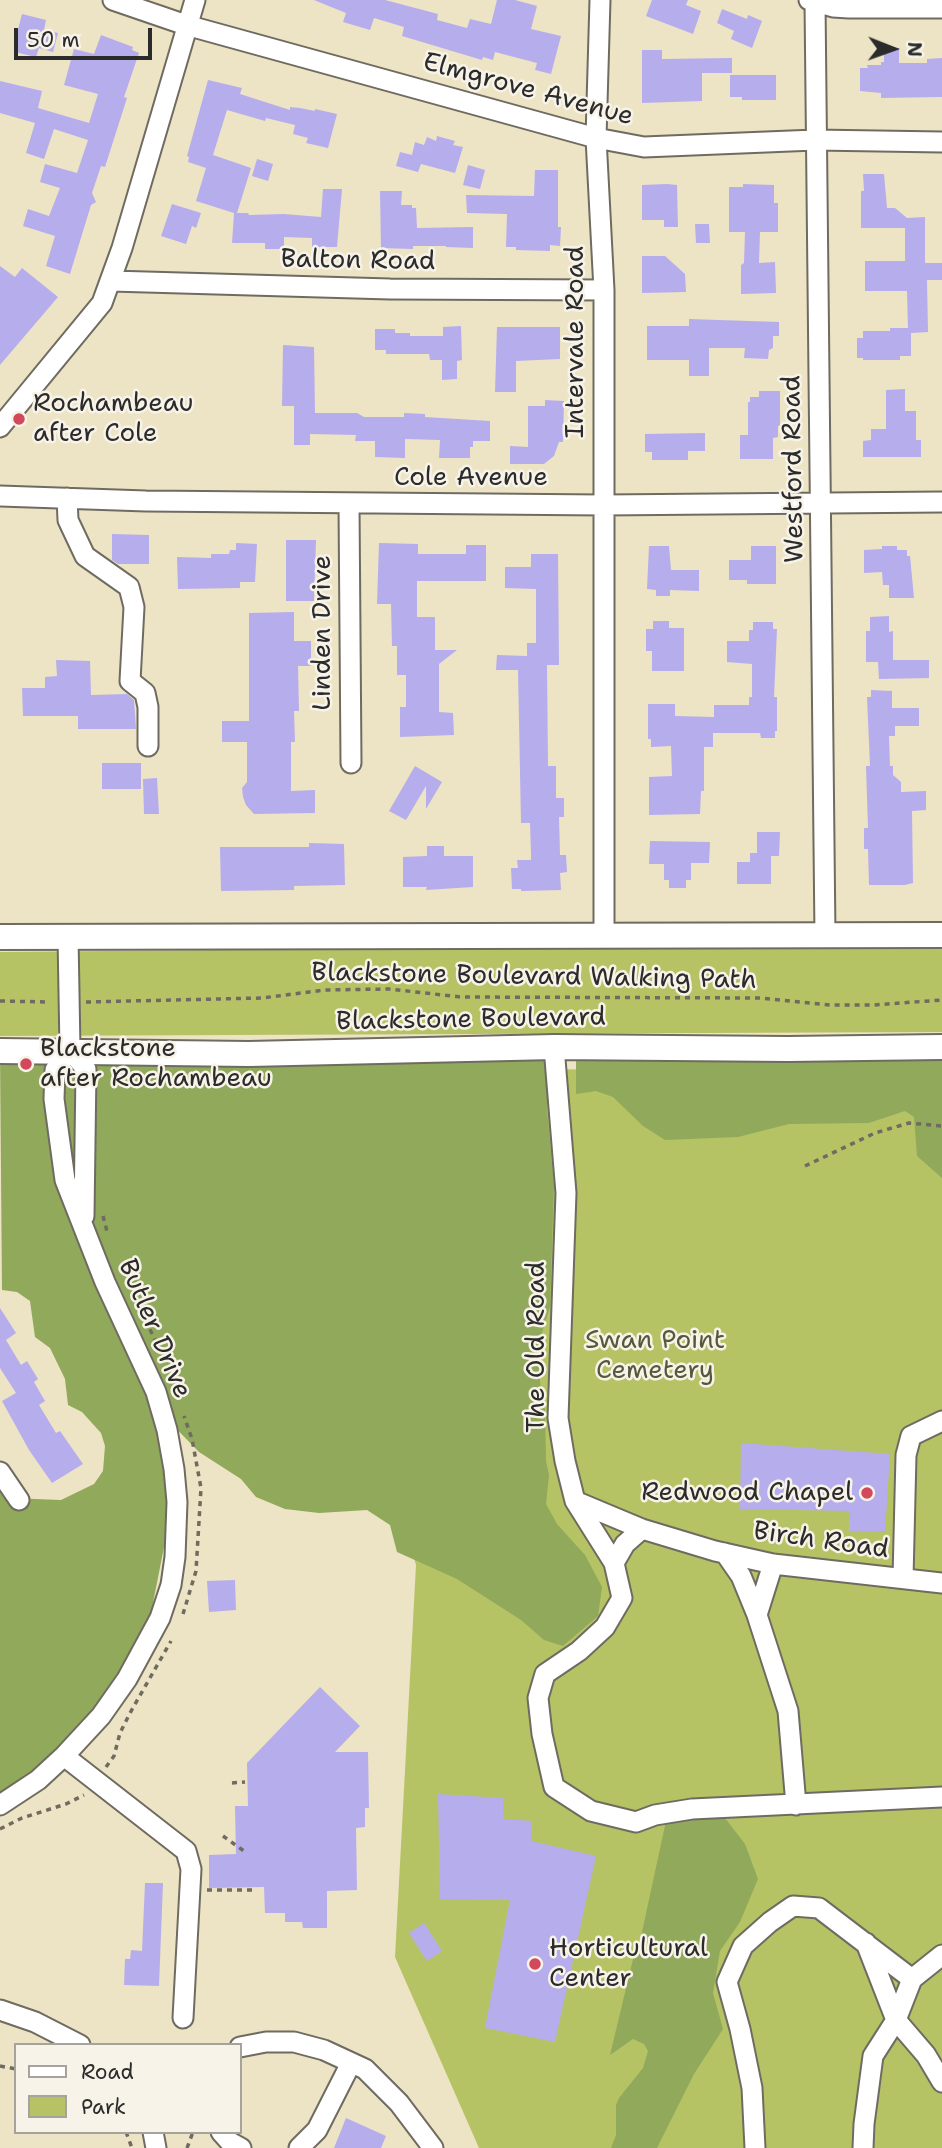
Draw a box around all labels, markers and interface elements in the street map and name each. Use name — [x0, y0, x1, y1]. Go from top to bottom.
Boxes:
scale bar — [18, 14, 156, 58]
north arrow — [858, 14, 928, 84]
text: 50 m — [27, 26, 80, 54]
text: N — [902, 42, 927, 57]
street label: Elmgrove Avenue — [419, 47, 637, 133]
street label: Balton Road — [280, 244, 436, 278]
street label: Intervale Road — [560, 246, 592, 438]
street label: Westford Road — [777, 375, 811, 563]
place label: Rochambeau after Cole — [33, 388, 194, 450]
marker: Rochambeau after Cole — [11, 411, 27, 427]
street label: Cole Avenue — [394, 462, 548, 494]
street label: Linden Drive — [307, 555, 339, 711]
street label: Blackstone Boulevard Walking Path — [311, 958, 757, 996]
street label: Blackstone Boulevard — [336, 1002, 606, 1038]
place label: Blackstone after Rochambeau — [40, 1033, 272, 1094]
marker: Blackstone after Rochambeau — [18, 1056, 34, 1072]
street label: Butler Drive — [111, 1255, 197, 1403]
street label: The Old Road — [521, 1261, 553, 1433]
park label: Swan Point Cemetery — [585, 1325, 725, 1386]
place label: Redwood Chapel — [641, 1477, 853, 1509]
marker: Redwood Chapel — [859, 1485, 875, 1501]
street label: Birch Road — [751, 1516, 891, 1566]
place label: Horticultural Center — [549, 1933, 708, 1994]
marker: Horticultural Center — [527, 1956, 543, 1972]
legend — [14, 2043, 242, 2134]
text: Road — [81, 2058, 134, 2086]
text: Park — [81, 2093, 126, 2121]

